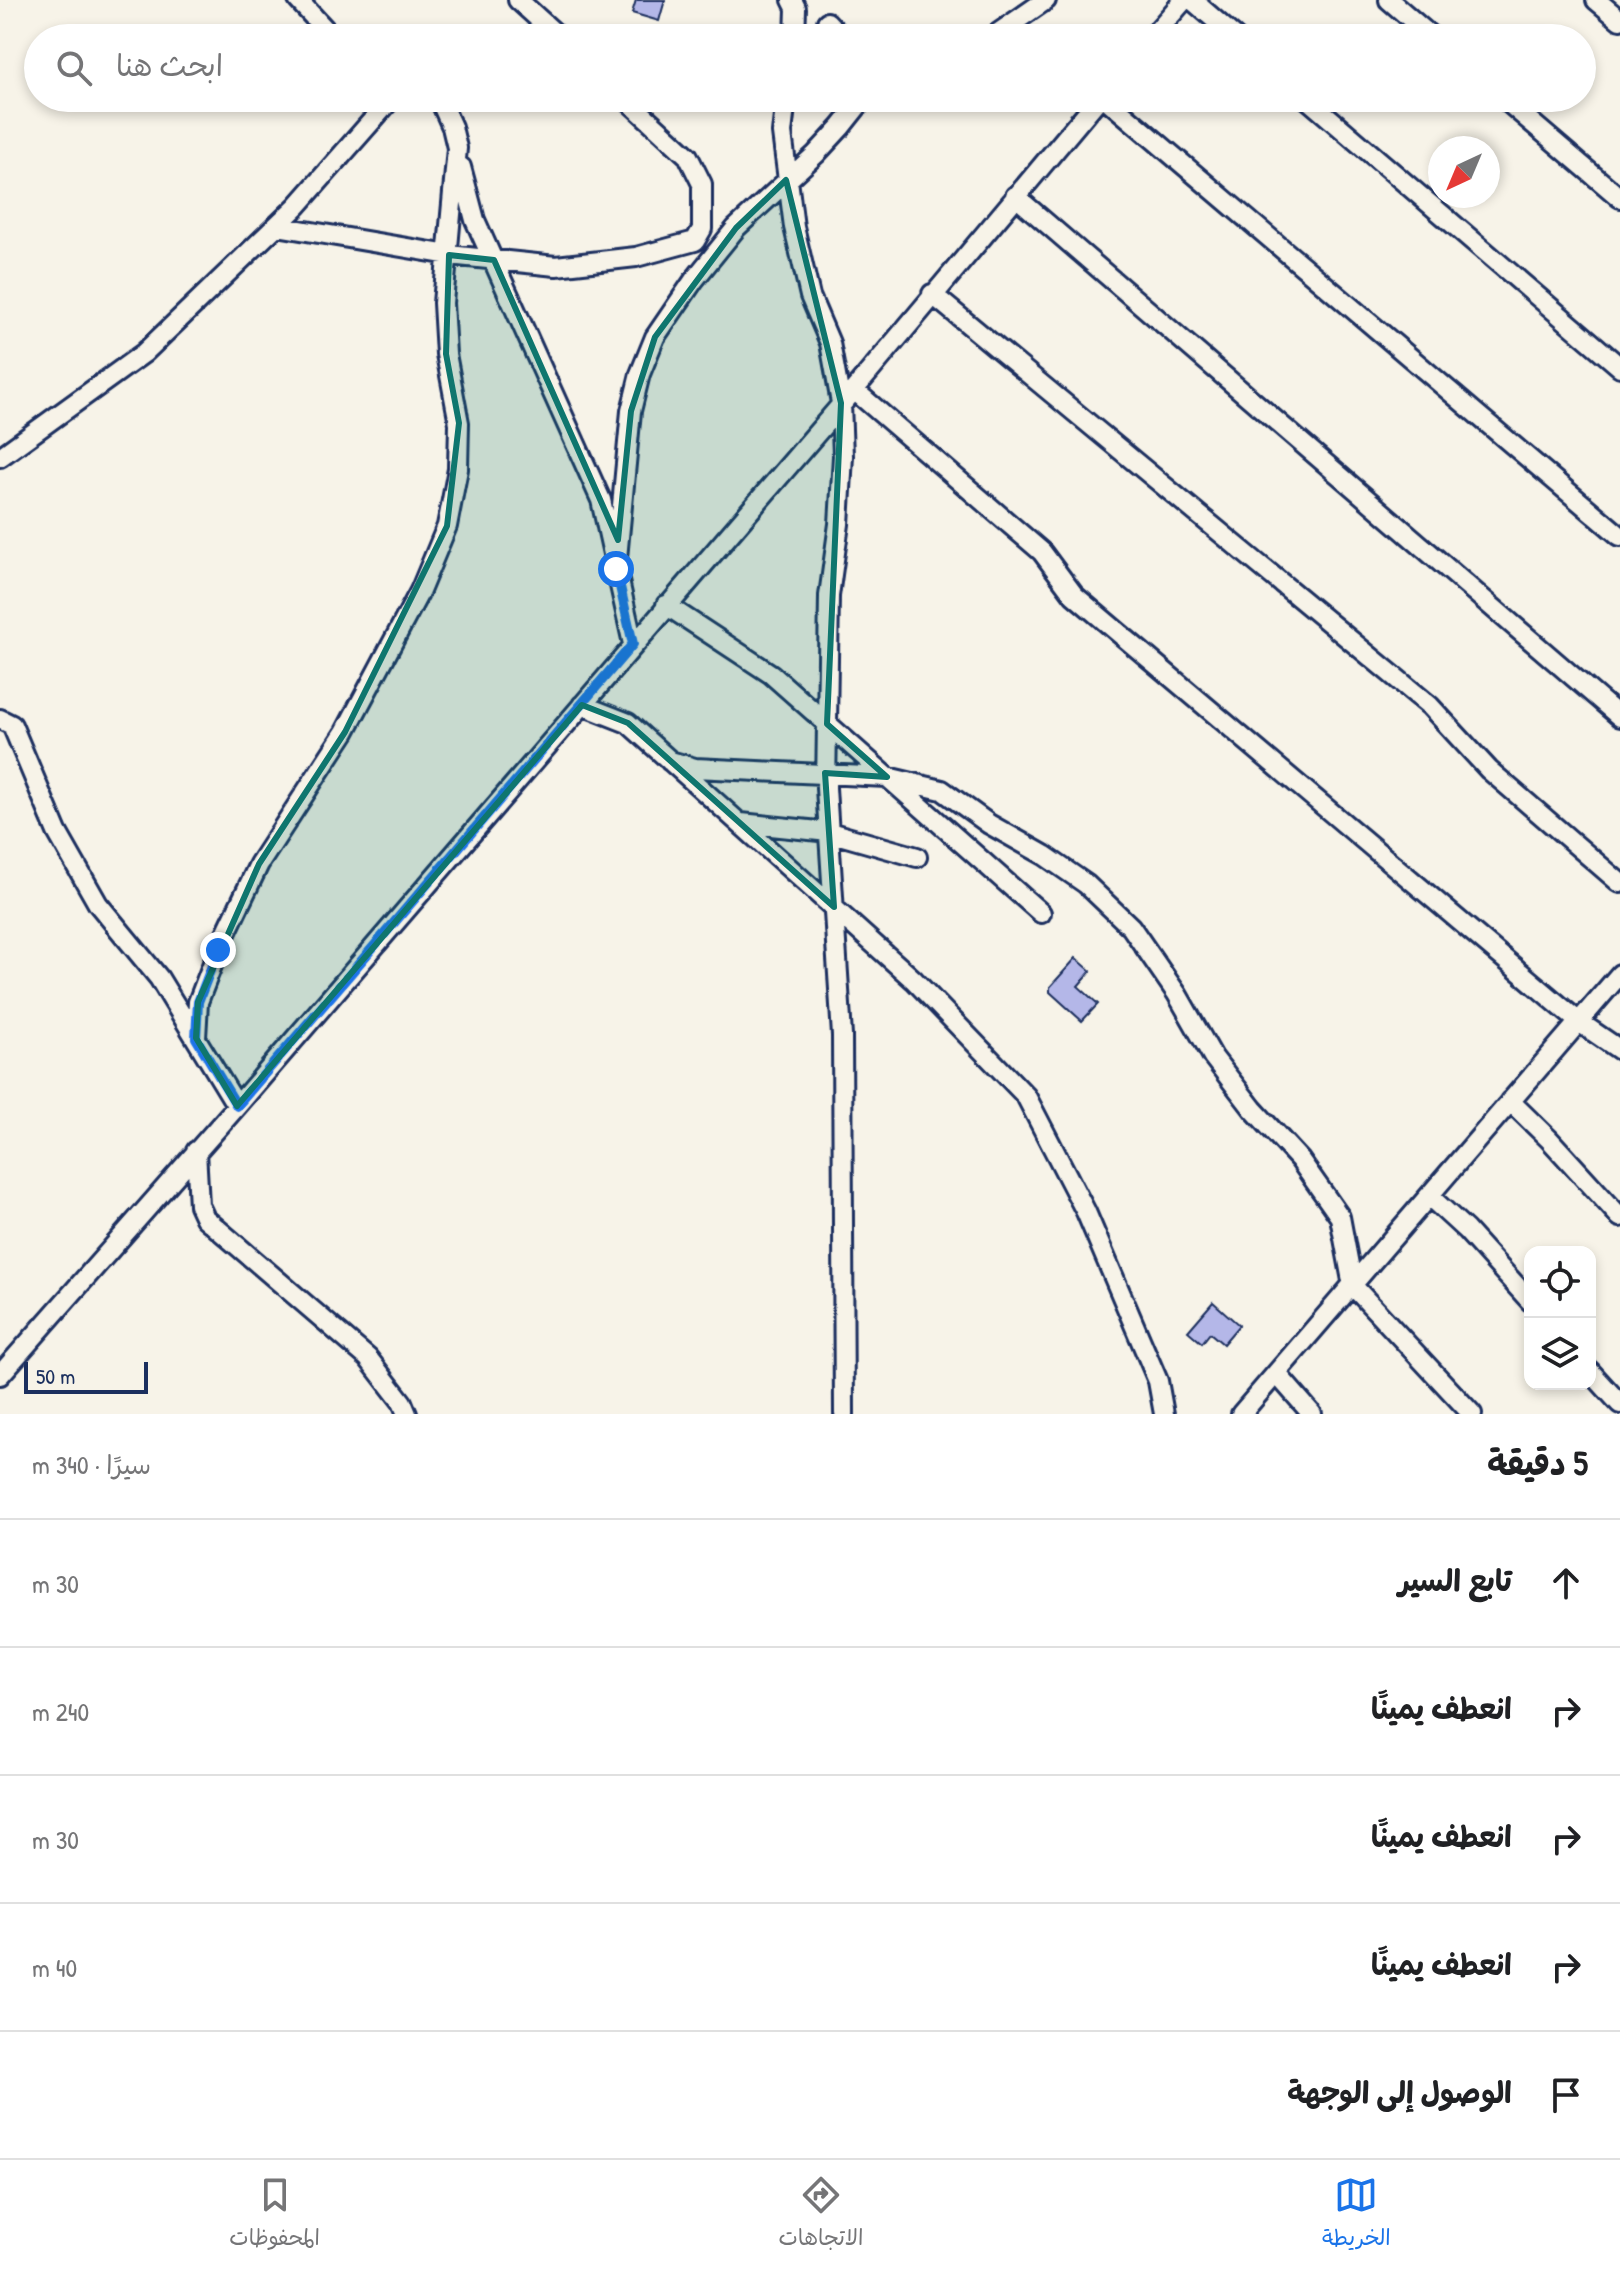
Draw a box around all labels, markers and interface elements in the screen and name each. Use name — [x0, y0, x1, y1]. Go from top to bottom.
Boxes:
search box — [24, 24, 1596, 112]
text: ابحث هنا — [116, 45, 223, 85]
icon: search — [52, 46, 96, 90]
north arrow — [1428, 136, 1500, 208]
route start — [598, 551, 634, 587]
route end — [200, 932, 236, 968]
map controls — [1524, 1246, 1596, 1390]
button: locate — [1524, 1246, 1596, 1318]
button: layers — [1524, 1318, 1596, 1390]
scale bar — [24, 1358, 148, 1394]
text: 50 m — [36, 1361, 75, 1391]
text: 5 دقيقة — [1487, 1440, 1588, 1486]
text: سيرًا · 340 m — [32, 1447, 151, 1482]
text: تابع السير — [1398, 1560, 1512, 1600]
icon: ahead — [1544, 1561, 1588, 1605]
text: 30 m — [32, 1566, 79, 1601]
text: انعطف يمينًا — [1371, 1688, 1512, 1728]
icon: right — [1544, 1689, 1588, 1733]
text: 240 m — [32, 1694, 89, 1729]
text: انعطف يمينًا — [1371, 1816, 1512, 1856]
icon: right — [1544, 1817, 1588, 1861]
text: 30 m — [32, 1822, 79, 1857]
text: انعطف يمينًا — [1371, 1944, 1512, 1984]
icon: right — [1544, 1945, 1588, 1989]
text: 40 m — [32, 1950, 77, 1985]
text: الوصول إلى الوجهة — [1287, 2072, 1512, 2112]
icon: arrive — [1544, 2073, 1588, 2117]
tab: المحفوظات — [229, 2173, 320, 2257]
tab: الاتجاهات — [779, 2173, 863, 2257]
tab: الخريطة — [1322, 2173, 1391, 2257]

